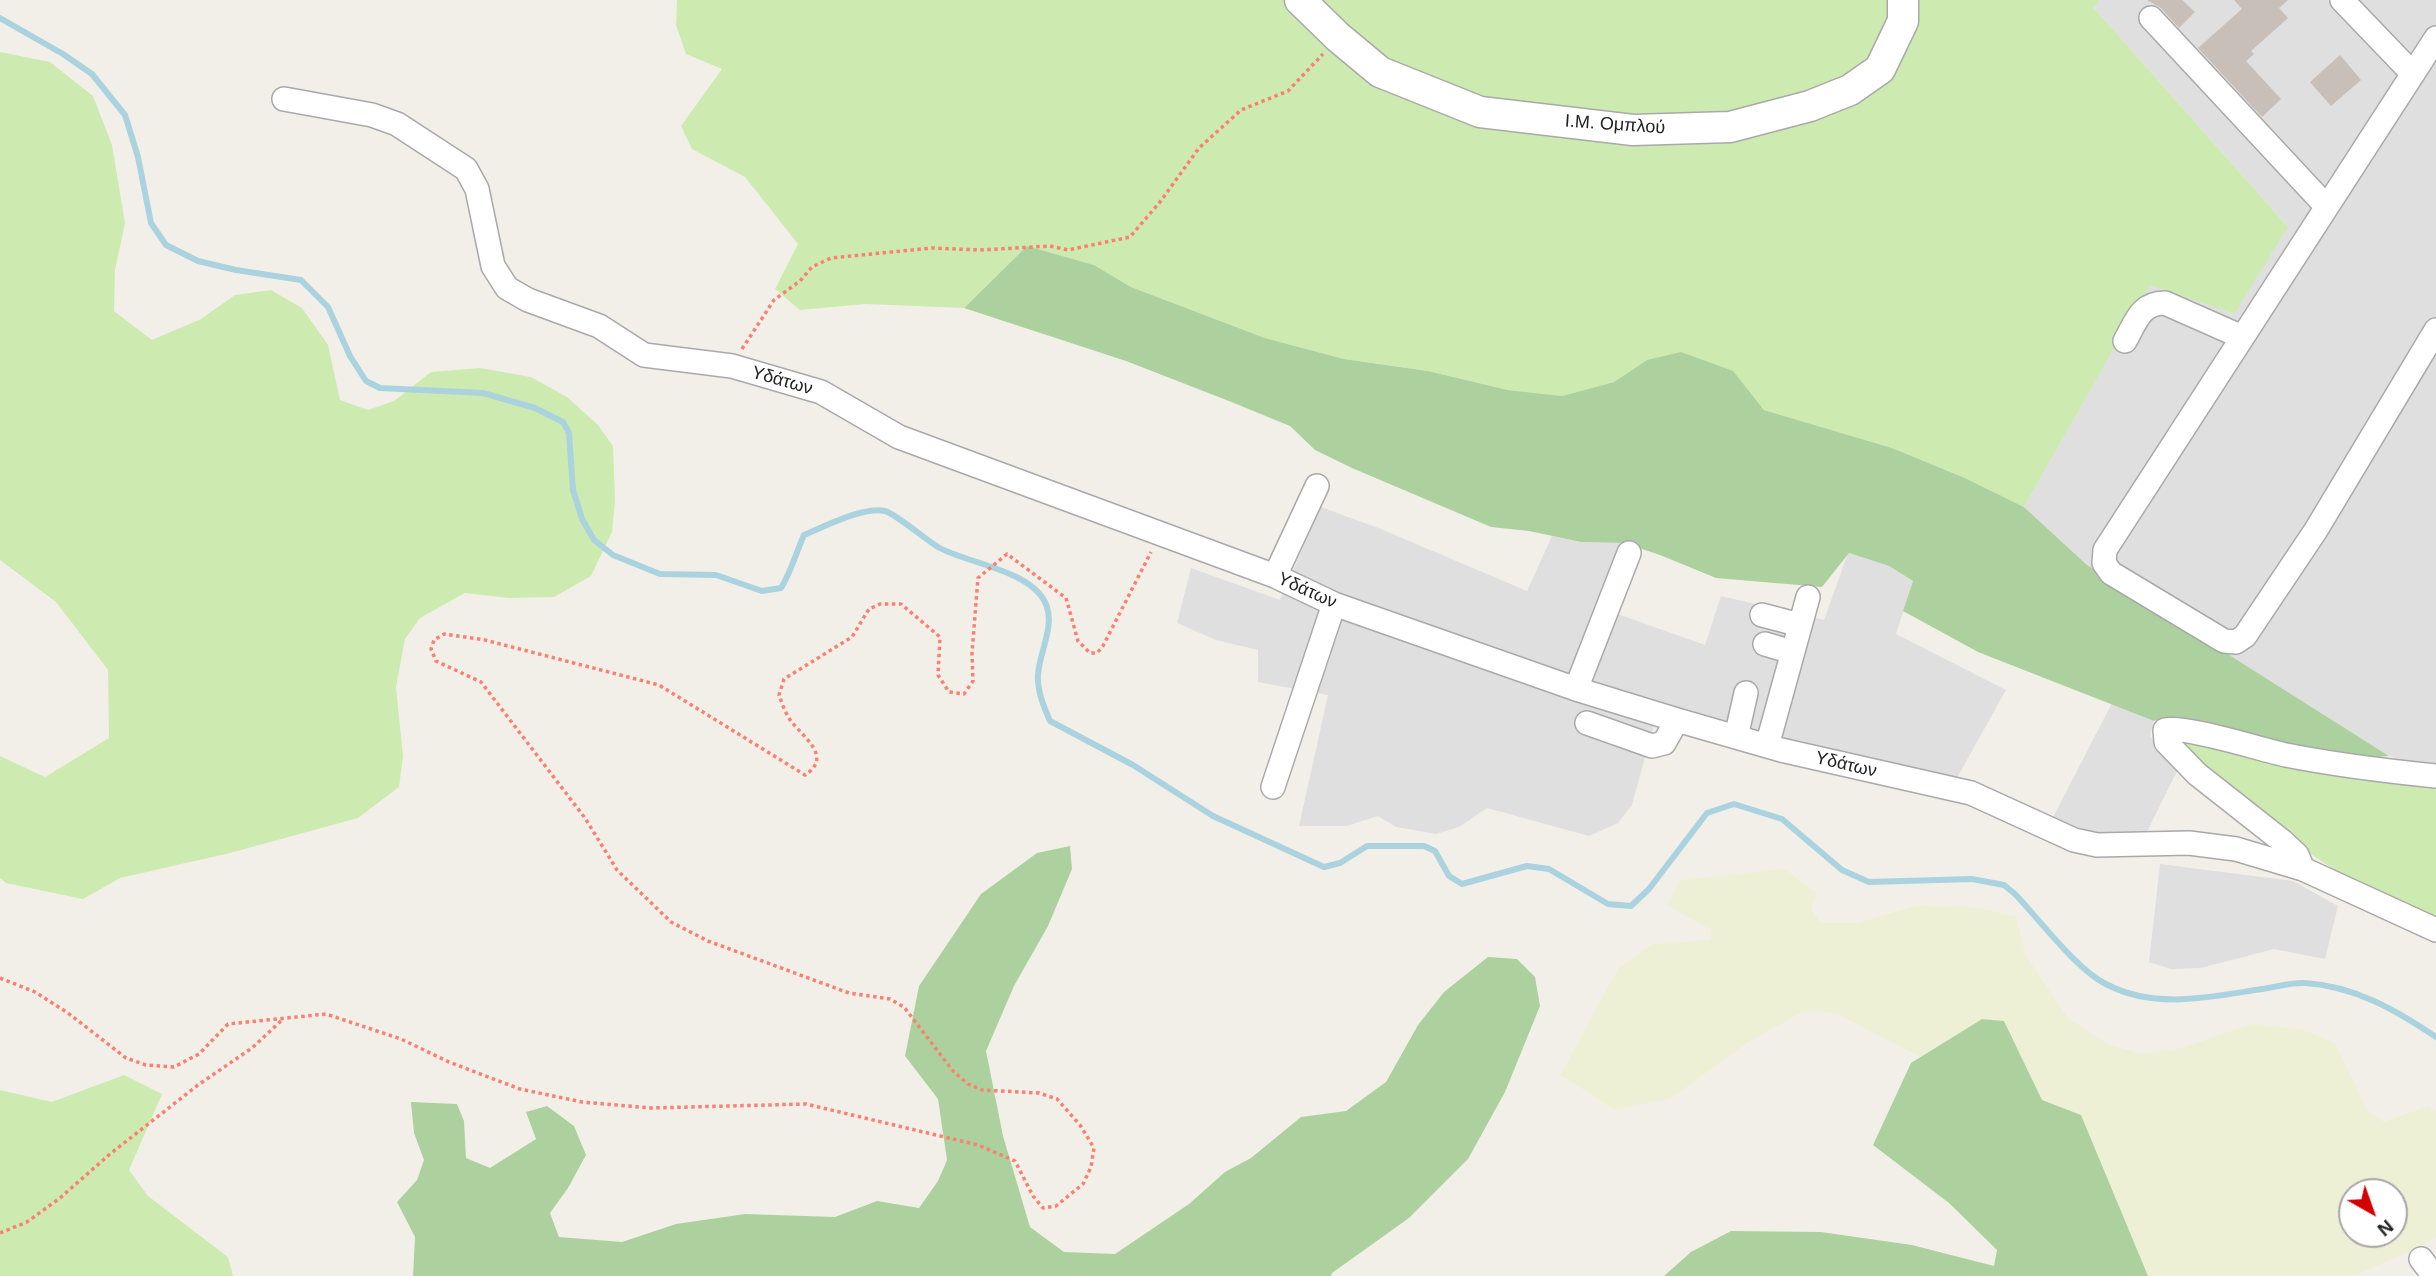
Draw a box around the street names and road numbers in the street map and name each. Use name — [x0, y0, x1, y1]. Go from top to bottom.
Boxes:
street label: Ι.Μ. Ομπλού — [1564, 111, 1666, 139]
street label: Υδάτων — [749, 362, 815, 400]
street label: Υδάτων — [1274, 568, 1340, 614]
street label: Υδάτων — [1813, 747, 1879, 783]

